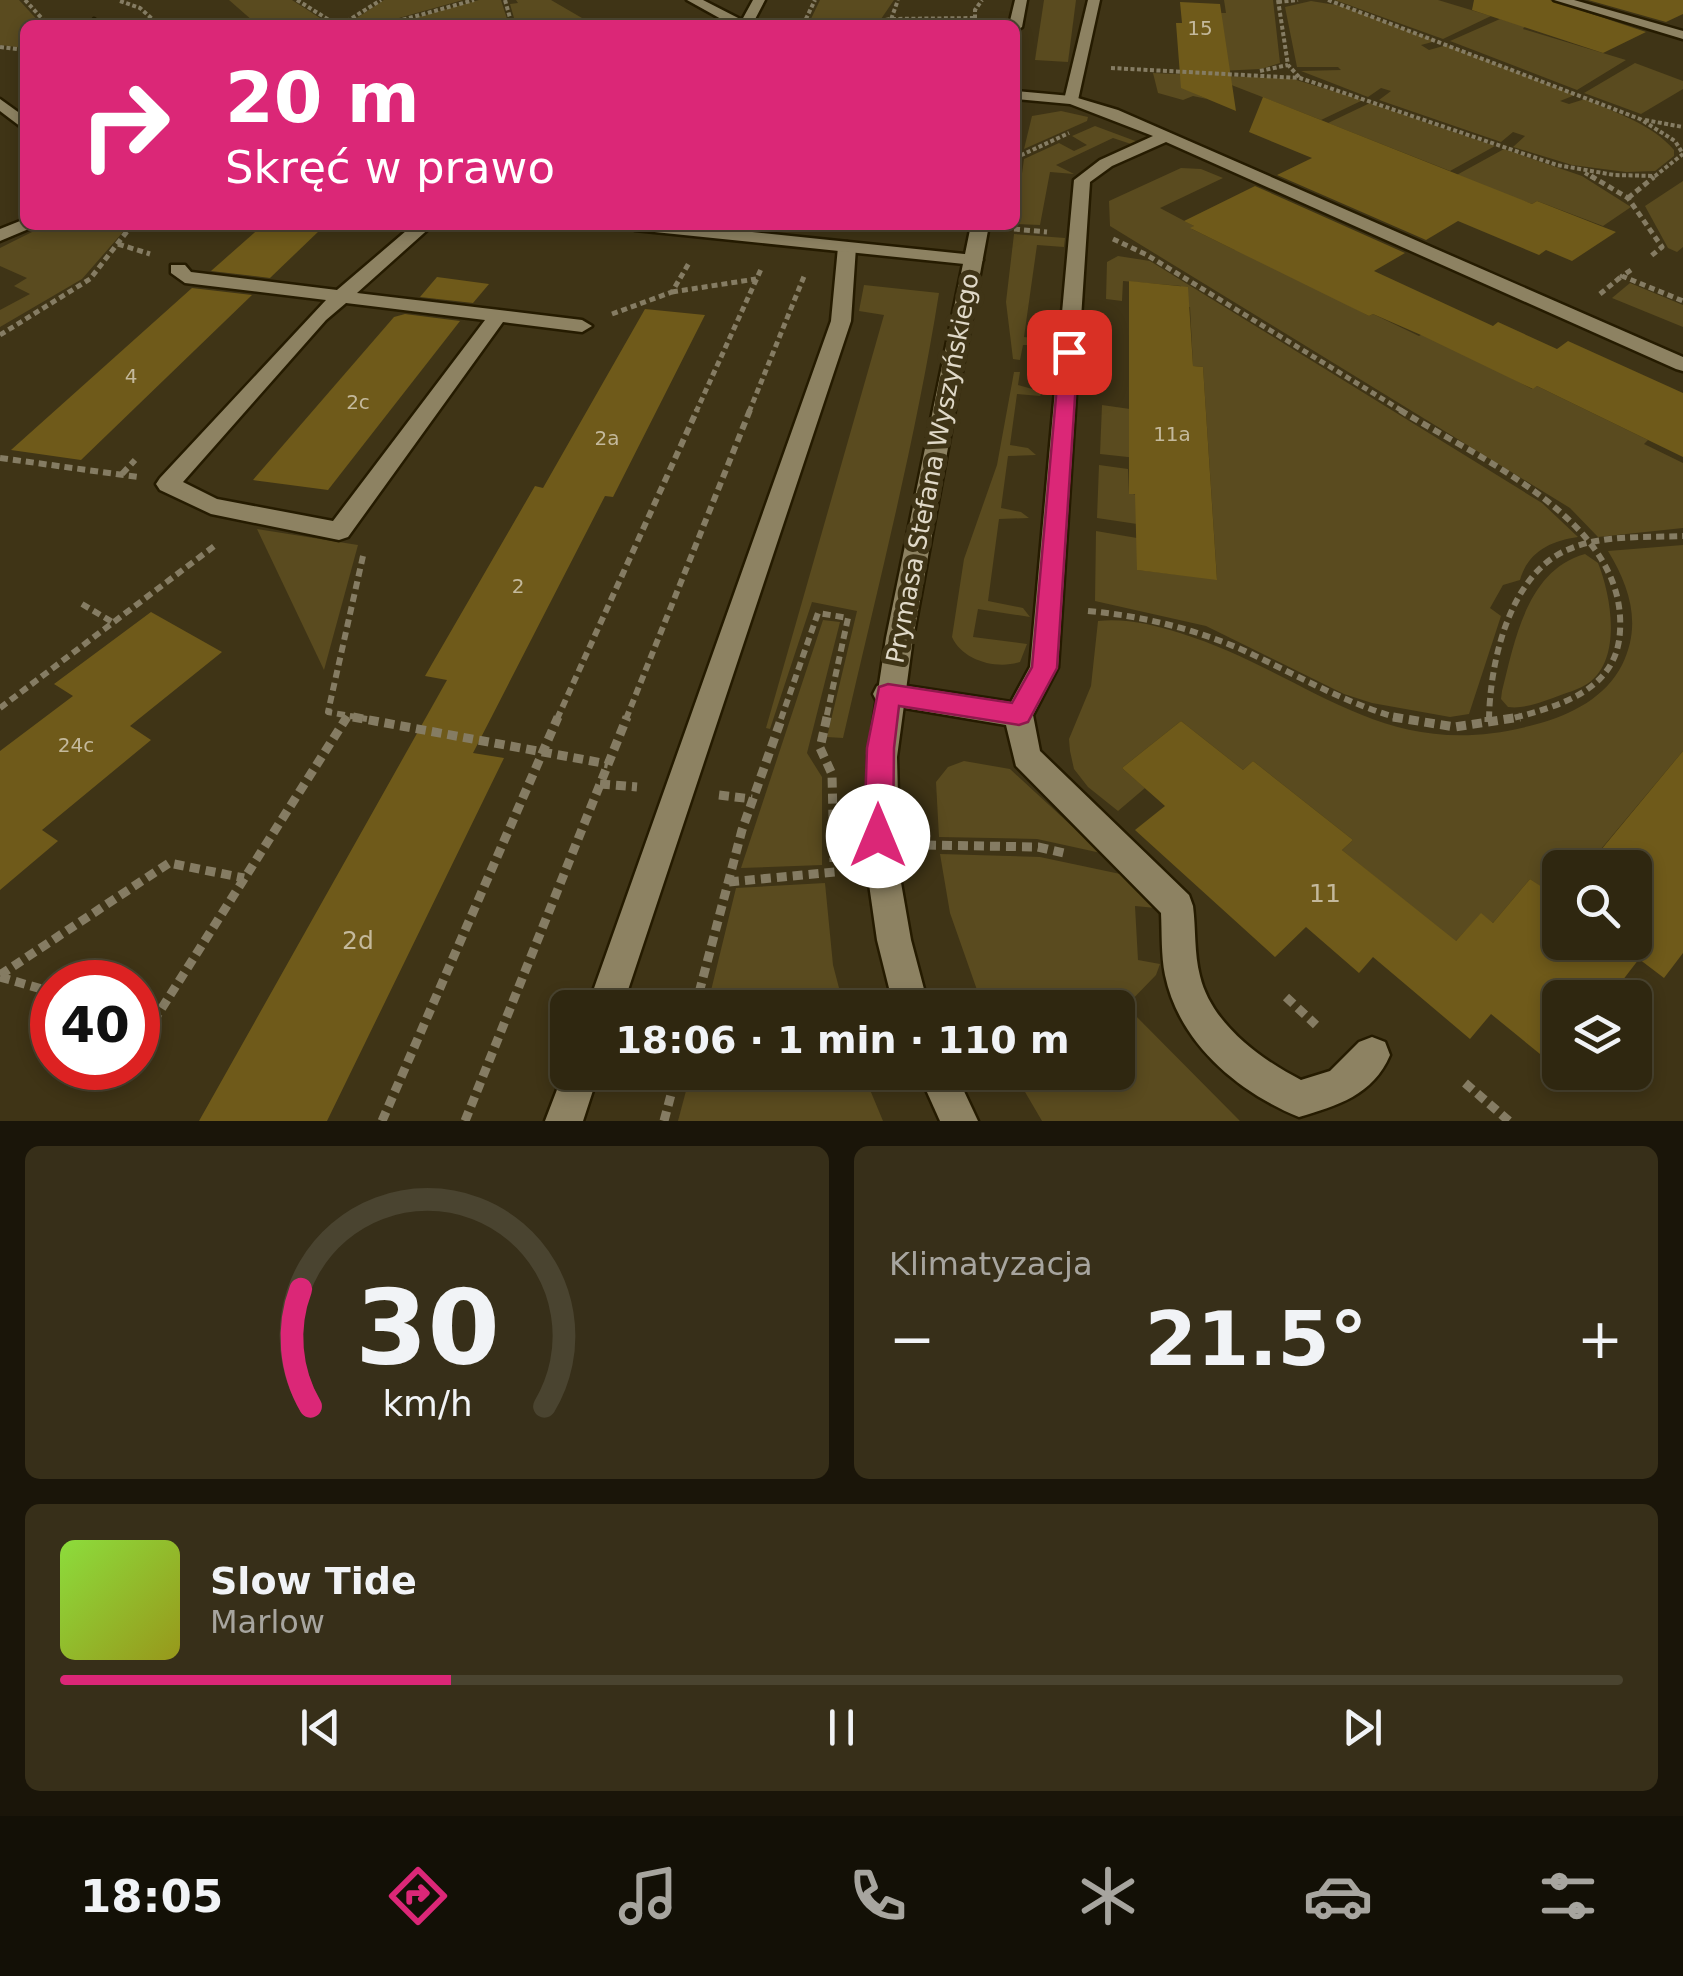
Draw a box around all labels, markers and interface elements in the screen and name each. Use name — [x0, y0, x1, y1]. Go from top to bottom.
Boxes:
house number: 15 — [1187, 16, 1213, 40]
text: 20 m — [225, 57, 420, 139]
icon: right — [60, 60, 190, 190]
text: Skręć w prawo — [225, 141, 555, 194]
street label: Prymasa Stefana Wyszyńskiego — [880, 271, 985, 666]
pin — [1027, 310, 1112, 395]
icon: arrive — [1042, 325, 1097, 380]
house number: 4 — [125, 364, 137, 388]
house number: 2c — [346, 390, 370, 414]
house number: 11a — [1153, 422, 1191, 446]
house number: 2a — [595, 426, 619, 450]
house number: 2 — [512, 574, 524, 598]
house number: 24c — [58, 733, 94, 757]
position arrow — [826, 784, 930, 888]
map controls — [1542, 850, 1652, 1090]
button: search — [1542, 850, 1652, 960]
house number: 11 — [1309, 879, 1341, 908]
house number: 2d — [342, 926, 374, 955]
speed limit sign: 40 — [30, 960, 160, 1090]
button: layers — [1542, 980, 1652, 1090]
text: 18:06 · 1 min · 110 m — [615, 1018, 1070, 1062]
text: Klimatyzacja — [889, 1245, 1093, 1283]
text: 30 — [355, 1267, 499, 1389]
text: 21.5° — [1145, 1295, 1367, 1383]
text: − — [889, 1307, 935, 1371]
text: + — [1577, 1307, 1623, 1371]
text: km/h — [382, 1383, 472, 1424]
text: Slow Tide — [210, 1559, 417, 1603]
text: Marlow — [210, 1603, 325, 1641]
icon: previous — [293, 1700, 348, 1755]
icon: pause — [814, 1700, 869, 1755]
icon: next — [1335, 1700, 1390, 1755]
icon: directions — [383, 1861, 453, 1931]
icon: music — [613, 1861, 683, 1931]
icon: phone — [843, 1861, 913, 1931]
icon: climate — [1073, 1861, 1143, 1931]
icon: car — [1303, 1861, 1373, 1931]
icon: filters — [1533, 1861, 1603, 1931]
text: 18:05 — [80, 1870, 223, 1923]

